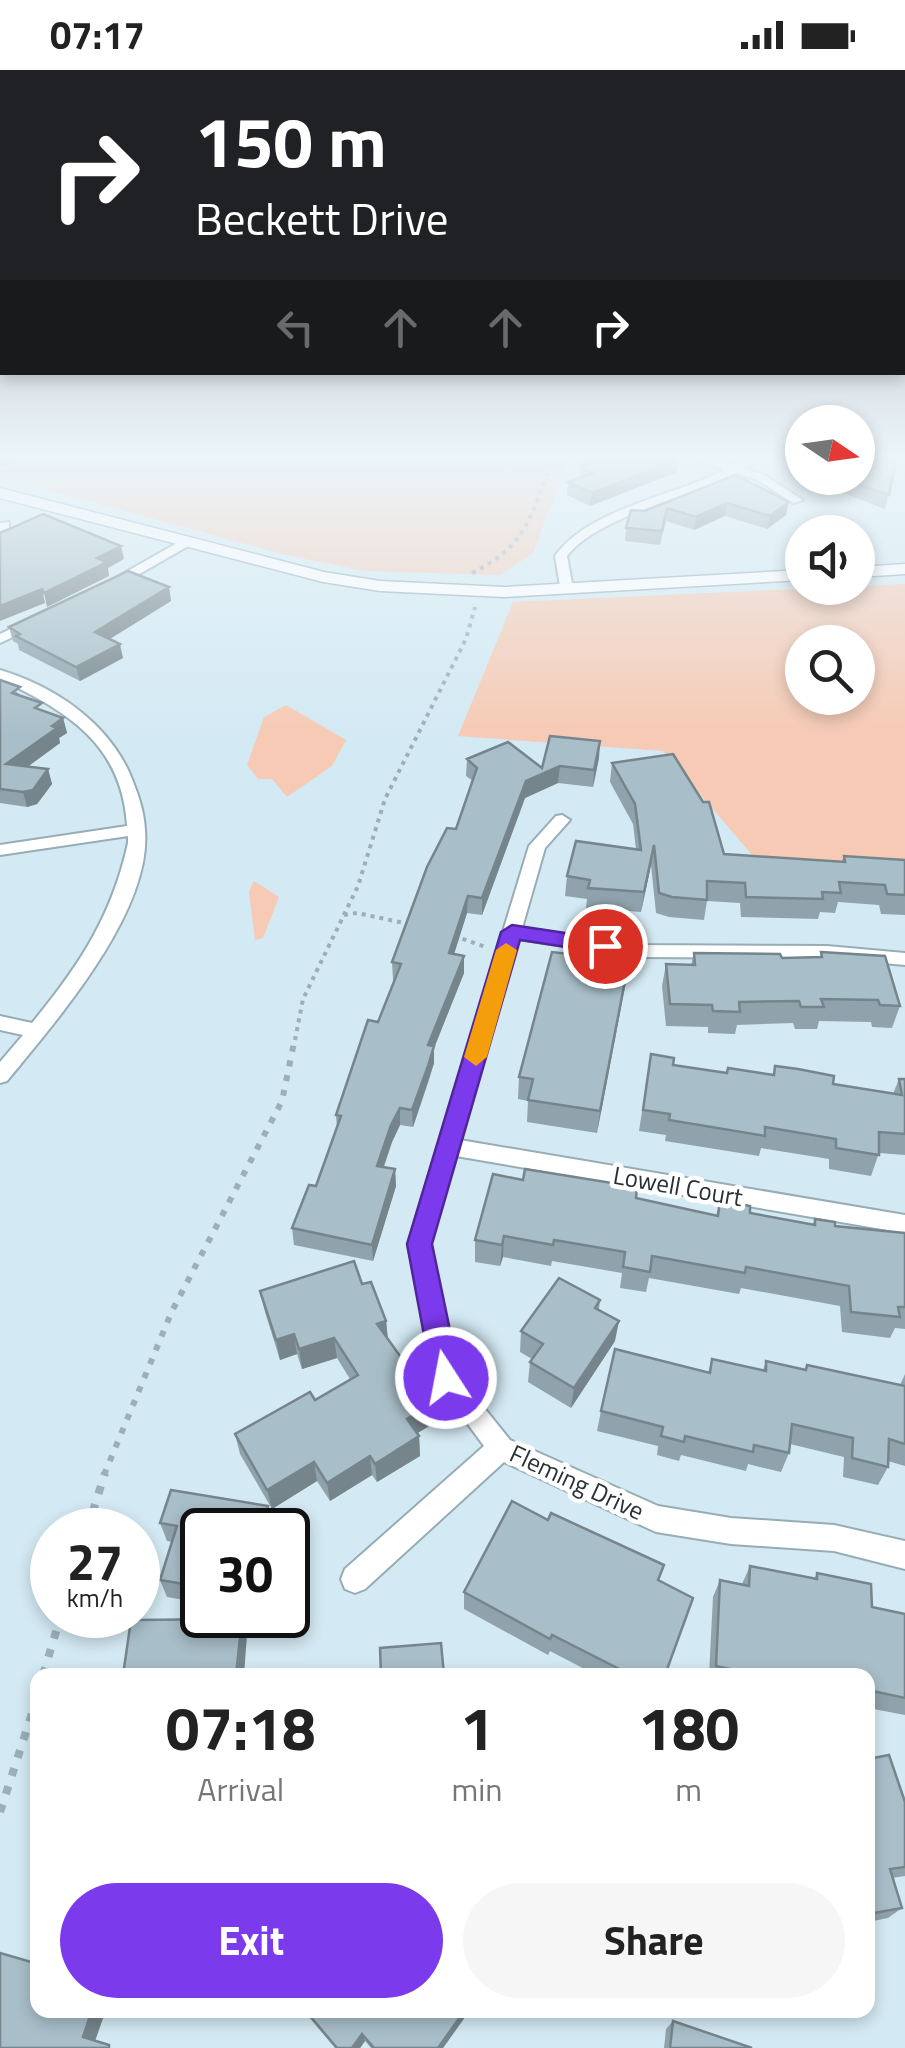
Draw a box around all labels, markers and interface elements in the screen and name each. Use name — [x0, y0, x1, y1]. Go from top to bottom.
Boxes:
text: 07:17 — [50, 6, 145, 64]
text: 150 m — [195, 88, 387, 194]
icon: right — [30, 110, 160, 240]
text: Beckett Drive — [195, 184, 449, 252]
icon: left — [268, 300, 323, 355]
icon: ahead — [373, 300, 428, 355]
icon: ahead — [478, 300, 533, 355]
icon: right — [583, 300, 638, 355]
north arrow — [785, 405, 875, 495]
map controls — [785, 405, 875, 715]
button: sound — [785, 515, 875, 605]
button: search — [785, 625, 875, 715]
pin — [563, 904, 648, 989]
icon: arrive — [578, 919, 633, 974]
street label: Lowell Court — [610, 1156, 746, 1216]
position arrow — [394, 1326, 498, 1430]
street label: Fleming Drive — [504, 1434, 650, 1530]
speed limit sign: 30 — [180, 1508, 310, 1638]
text: 27 — [67, 1523, 123, 1599]
text: km/h — [67, 1579, 123, 1617]
text: 07:18 — [166, 1682, 316, 1773]
text: 1 — [460, 1682, 494, 1773]
text: 180 — [638, 1682, 739, 1773]
text: Arrival — [197, 1765, 284, 1813]
text: min — [451, 1765, 502, 1813]
text: m — [675, 1765, 702, 1813]
button: Exit — [60, 1883, 443, 1998]
button: Share — [463, 1883, 845, 1998]

